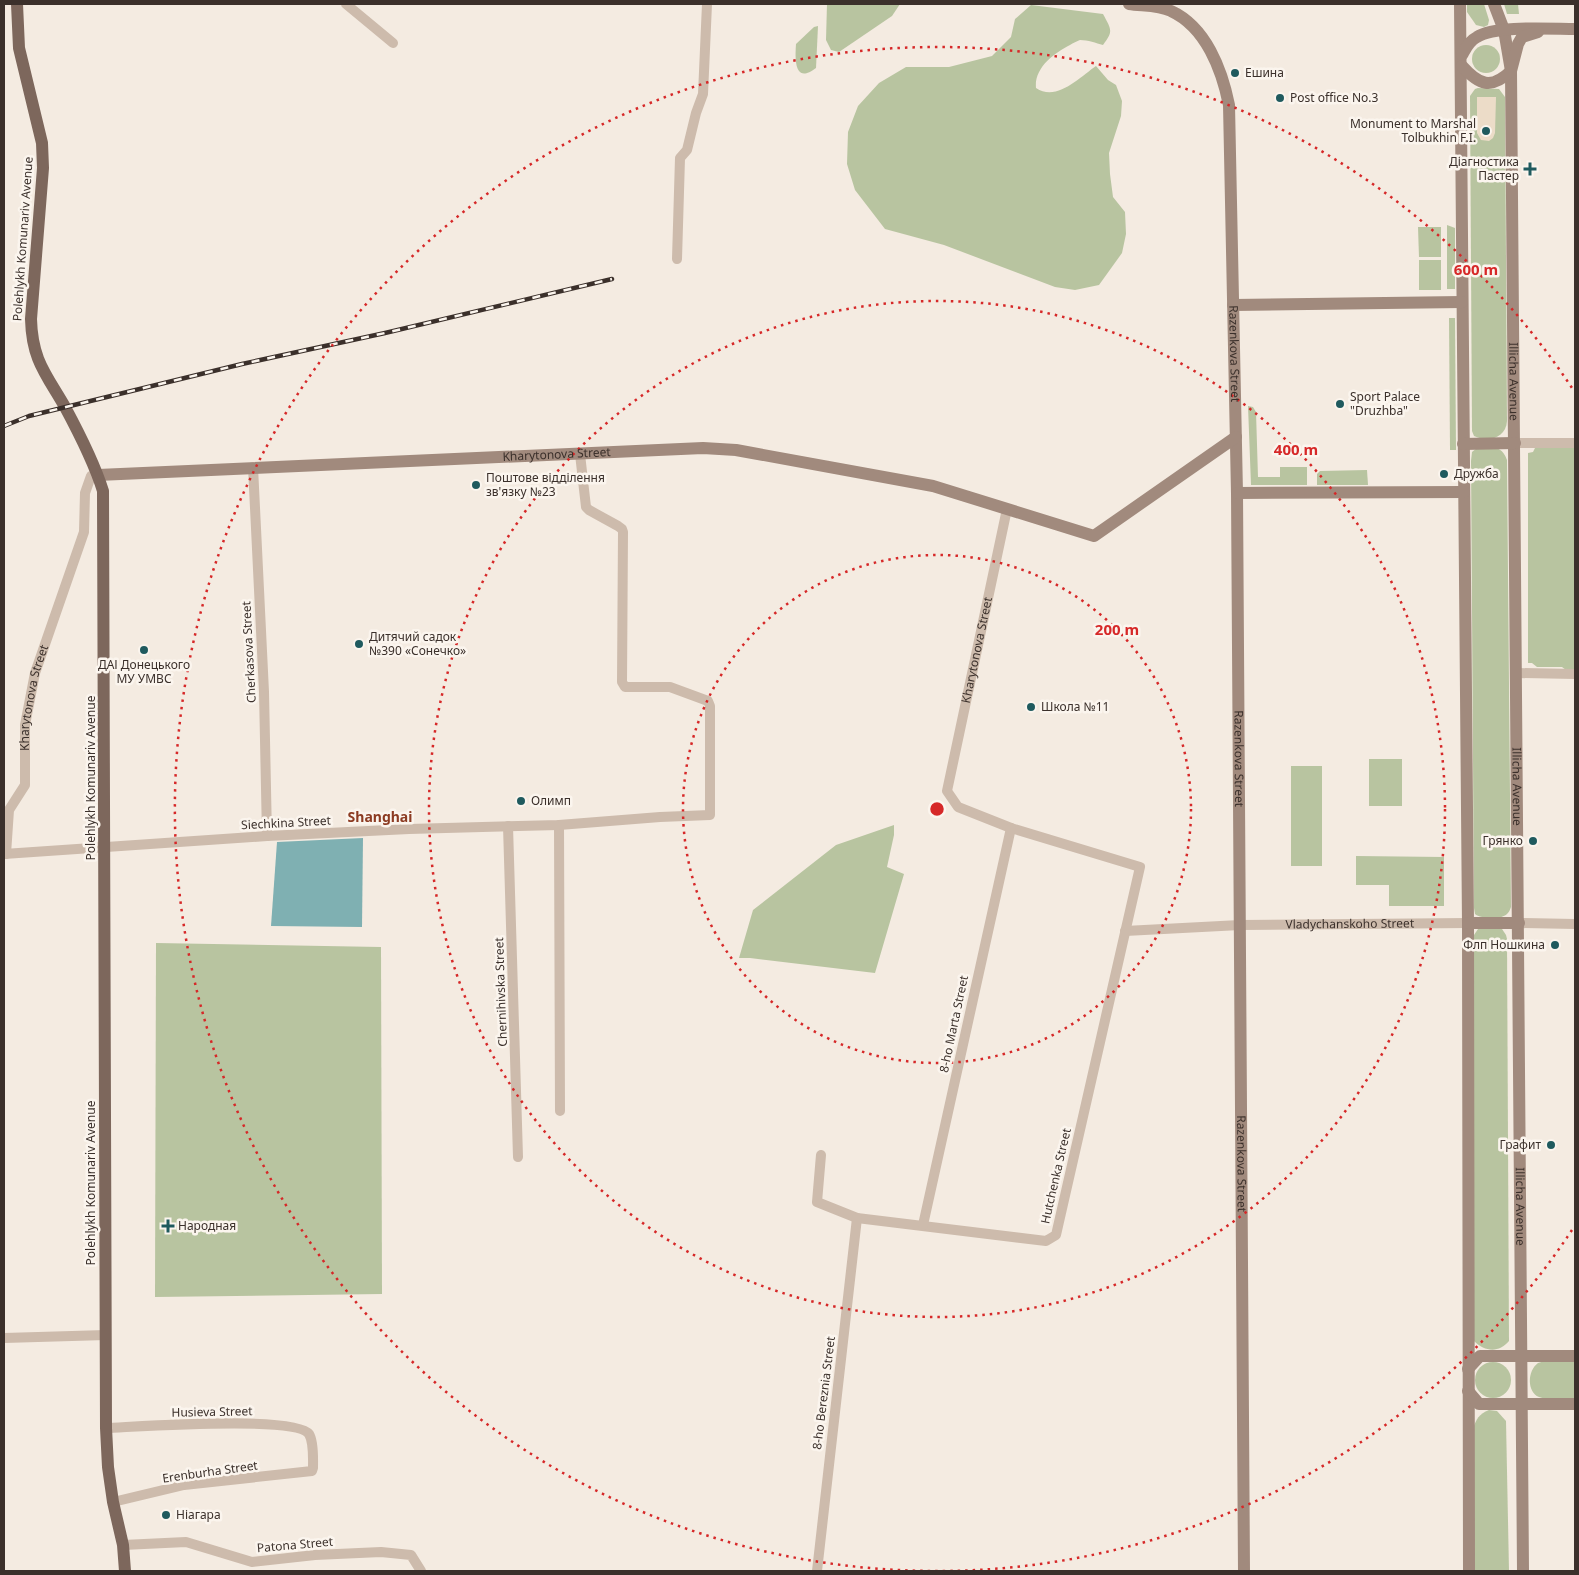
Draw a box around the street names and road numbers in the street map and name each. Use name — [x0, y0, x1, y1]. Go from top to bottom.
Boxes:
street label: Polehlykh Komunariv Avenue — [8, 156, 37, 322]
street label: Razenkova Street — [1225, 305, 1244, 403]
street label: Illicha Avenue — [1505, 342, 1523, 421]
street label: Kharytonova Street — [502, 443, 612, 465]
street label: Kharytonova Street — [957, 595, 996, 705]
street label: Cherkasova Street — [237, 600, 260, 703]
street label: Kharytonova Street — [16, 642, 52, 751]
street label: Polehlykh Komunariv Avenue — [82, 695, 99, 860]
street label: Razenkova Street — [1230, 710, 1248, 808]
street label: Illicha Avenue — [1508, 747, 1526, 826]
street label: Siechkina Street — [241, 812, 332, 833]
street label: Vladychanskoho Street — [1285, 914, 1415, 933]
street label: Chernihivska Street — [490, 936, 511, 1047]
street label: 8-ho Marta Street — [935, 973, 972, 1074]
street label: Polehlykh Komunariv Avenue — [82, 1100, 99, 1265]
street label: Razenkova Street — [1233, 1115, 1251, 1213]
street label: Hutchenka Street — [1036, 1126, 1075, 1225]
street label: Illicha Avenue — [1512, 1167, 1529, 1246]
street label: 8-ho Bereznia Street — [808, 1335, 839, 1451]
street label: Husieva Street — [171, 1402, 253, 1421]
street label: Erenburha Street — [161, 1456, 259, 1487]
street label: Patona Street — [256, 1533, 334, 1556]

